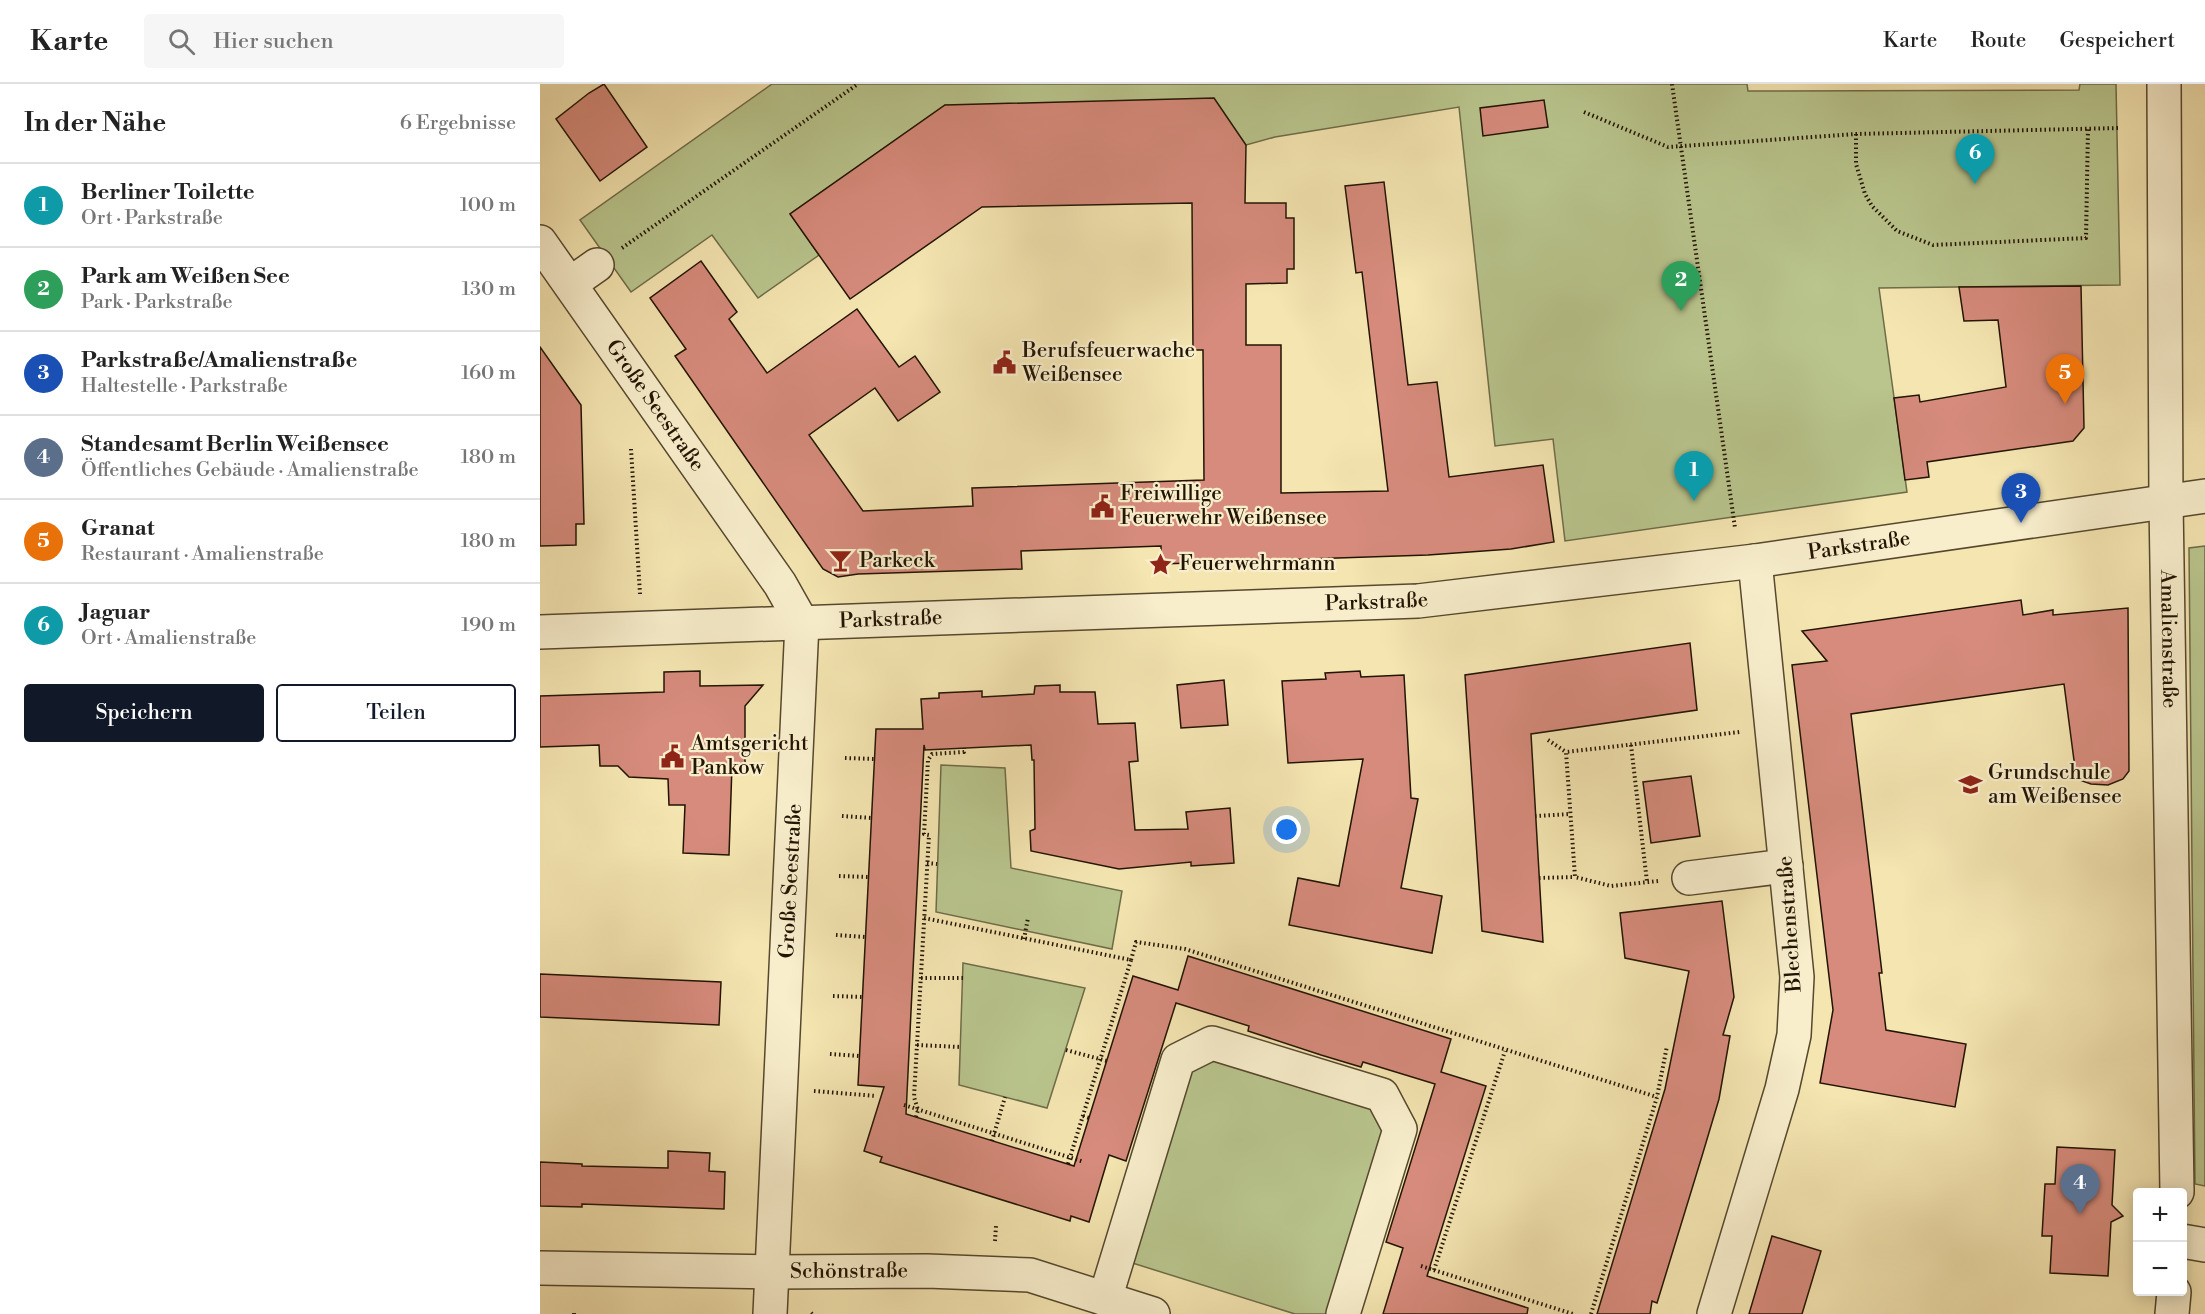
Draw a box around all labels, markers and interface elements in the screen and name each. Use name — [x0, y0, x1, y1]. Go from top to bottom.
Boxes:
search box — [144, 14, 564, 68]
text: Karte — [30, 24, 108, 59]
icon: search — [165, 25, 198, 58]
text: Hier suchen — [213, 28, 334, 55]
text: Karte — [1883, 28, 1937, 54]
text: Route — [1970, 28, 2026, 54]
text: Gespeichert — [2059, 28, 2175, 54]
text: In der Nähe — [24, 107, 166, 139]
text: 6 Ergebnisse — [400, 111, 516, 136]
pin: 6 — [1956, 135, 1994, 184]
text: Berliner Toilette — [81, 179, 255, 206]
text: 1 — [39, 193, 48, 218]
text: 100 m — [460, 193, 516, 218]
text: Ort · Parkstraße — [81, 206, 223, 231]
pin: 2 — [1662, 262, 1700, 311]
text: Park am Weißen See — [81, 263, 290, 290]
text: 2 — [37, 277, 50, 302]
text: 130 m — [461, 277, 516, 302]
text: Park · Parkstraße — [81, 290, 233, 315]
street label: Große Seestraße — [600, 335, 710, 477]
place label: Berufsfeuerwache Weißensee — [1021, 338, 1195, 388]
text: Parkstraße/Amalienstraße — [81, 347, 357, 374]
public building icon: Berufsfeuerwache Weißensee — [991, 350, 1017, 376]
pin: 5 — [2046, 354, 2084, 404]
text: 3 — [37, 361, 50, 386]
text: 160 m — [461, 361, 516, 386]
text: Haltestelle · Parkstraße — [81, 374, 288, 399]
text: Standesamt Berlin Weißensee — [81, 431, 389, 458]
text: 4 — [37, 445, 50, 470]
text: 180 m — [461, 445, 516, 470]
pin: 1 — [1674, 452, 1714, 501]
text: Öffentliches Gebäude · Amalienstraße — [81, 458, 419, 483]
pin: 3 — [2002, 474, 2040, 523]
place label: Freiwillige Feuerwehr Weißensee — [1120, 481, 1327, 531]
public building icon: Freiwillige Feuerwehr Weißensee — [1089, 493, 1115, 519]
text: Granat — [81, 515, 154, 542]
street label: Parkstraße — [1806, 526, 1912, 566]
text: 5 — [37, 529, 50, 554]
text: 180 m — [461, 529, 516, 554]
text: Restaurant · Amalienstraße — [81, 542, 324, 567]
bar icon: Parkeck — [828, 548, 854, 574]
place label: Parkeck — [859, 548, 936, 574]
place icon: Feuerwehrmann — [1148, 551, 1174, 577]
place label: Feuerwehrmann — [1179, 551, 1336, 577]
street label: Amalienstraße — [2154, 568, 2182, 708]
street label: Parkstraße — [1324, 587, 1430, 617]
text: Jaguar — [81, 599, 150, 626]
street label: Parkstraße — [839, 605, 943, 634]
text: 6 — [37, 613, 50, 638]
text: 190 m — [461, 613, 516, 638]
text: Ort · Amalienstraße — [81, 626, 256, 651]
button: Speichern — [24, 684, 264, 742]
button: Teilen — [276, 684, 516, 742]
place label: Amtsgericht Pankow — [690, 731, 809, 781]
public building icon: Amtsgericht Pankow — [660, 743, 686, 769]
place label: Grundschule am Weißensee — [1988, 760, 2122, 810]
school or university icon: Grundschule am Weißensee — [1957, 772, 1983, 798]
street label: Große Seestraße — [774, 803, 808, 959]
your location — [1272, 815, 1301, 844]
street label: Blechenstraße — [1772, 855, 1808, 994]
pin: 4 — [2060, 1164, 2100, 1214]
map controls — [2133, 1188, 2187, 1296]
button: + — [2133, 1188, 2187, 1242]
button: − — [2133, 1242, 2187, 1296]
street label: Schönstraße — [790, 1258, 908, 1285]

